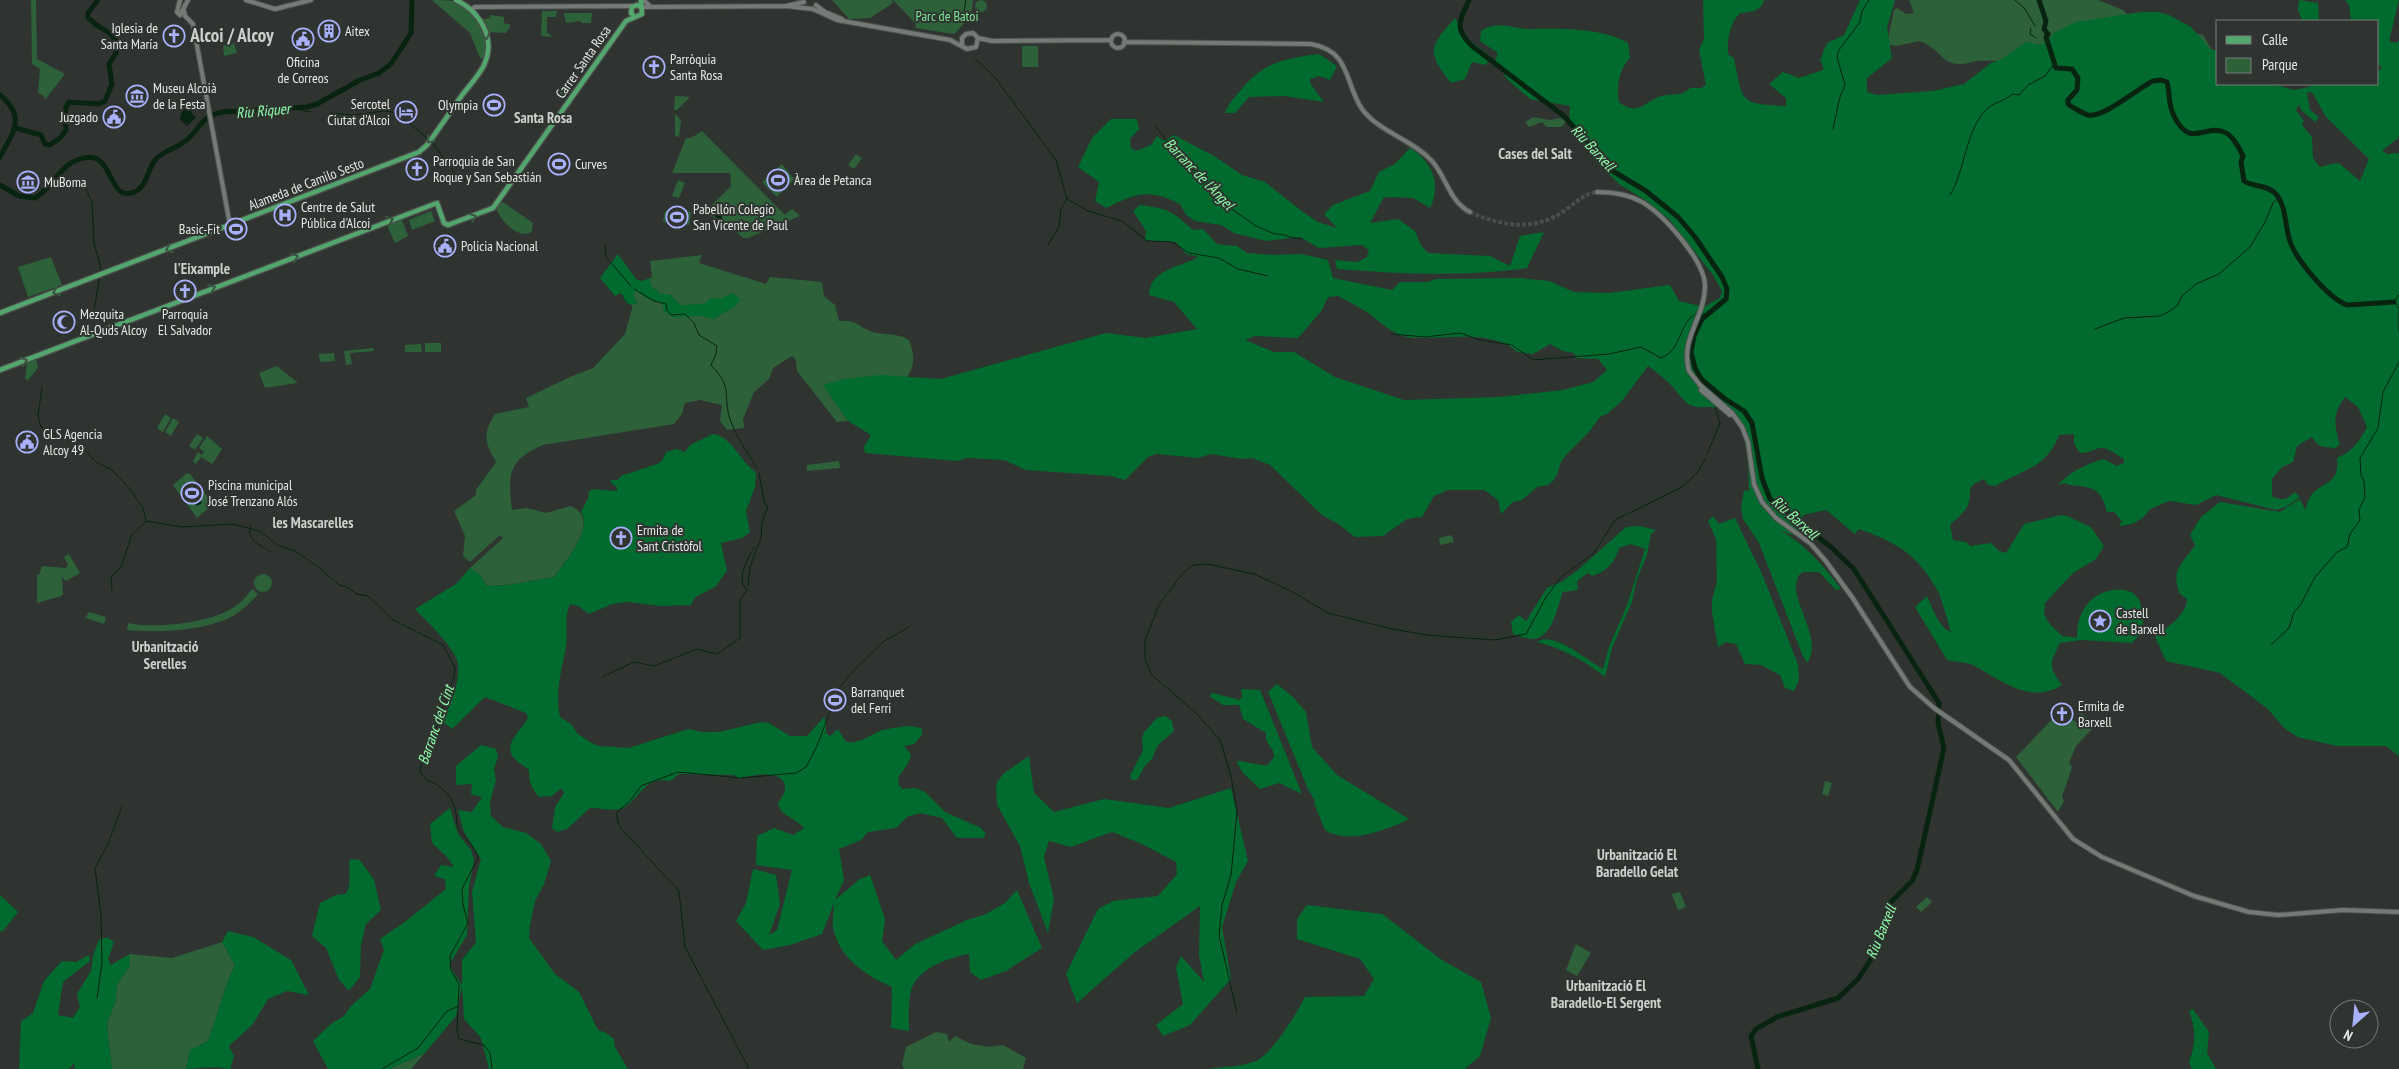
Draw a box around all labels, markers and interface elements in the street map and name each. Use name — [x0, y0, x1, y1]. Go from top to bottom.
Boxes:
park label: Parc de Batoi — [916, 7, 978, 25]
place label: Iglesia de Santa María — [101, 19, 158, 53]
building icon: Aitex — [317, 19, 341, 43]
legend — [2216, 20, 2379, 85]
place label: Aitex — [345, 22, 370, 40]
street label: Carrer Santa Rosa — [551, 22, 615, 102]
district label: Alcoi / Alcoy — [189, 23, 274, 47]
church icon: Iglesia de Santa María — [162, 24, 186, 48]
public building icon: Oficina de Correos — [291, 27, 315, 51]
text: Calle — [2262, 30, 2288, 49]
one-way arrow — [480, 32, 491, 41]
place label: Parròquia Santa Rosa — [670, 50, 723, 84]
place label: Oficina de Correos — [277, 53, 329, 87]
church icon: Parròquia Santa Rosa — [642, 55, 666, 79]
text: Parque — [2262, 55, 2298, 74]
place label: Museu Alcoià de la Festa — [153, 79, 217, 113]
museum icon: Museu Alcoià de la Festa — [125, 84, 149, 108]
sports icon: Olympia — [482, 93, 506, 117]
place label: Sercotel Ciutat d'Alcoi — [327, 95, 391, 129]
place label: Olympia — [438, 96, 478, 114]
water label: Riu Riquer — [235, 99, 293, 122]
hotel icon: Sercotel Ciutat d'Alcoi — [394, 100, 418, 124]
public building icon: Juzgado — [102, 105, 126, 129]
place label: Juzgado — [59, 108, 98, 126]
district label: Santa Rosa — [514, 108, 572, 127]
water label: Riu Barxell — [1567, 121, 1621, 176]
water label: Barranc de l'Àngel — [1160, 134, 1239, 215]
one-way arrow — [427, 135, 436, 144]
district label: Cases del Salt — [1498, 144, 1572, 163]
place label: Parroquia de San Roque y San Sebastián — [433, 152, 541, 186]
sports icon: Curves — [547, 152, 571, 176]
street label: Alameda de Camilo Sesto — [246, 154, 366, 214]
place label: Curves — [575, 155, 607, 173]
church icon: Parroquia de San Roque y San Sebastián — [405, 157, 429, 181]
sports icon: Àrea de Petanca — [766, 168, 790, 192]
museum icon: MuBoma — [16, 170, 40, 194]
place label: Àrea de Petanca — [794, 171, 872, 189]
place label: MuBoma — [44, 173, 86, 191]
place label: Centre de Salut Pública d'Alcoi — [301, 198, 375, 232]
place label: Pabellón Colegio San Vicente de Paul — [693, 200, 788, 234]
hospital icon: Centre de Salut Pública d'Alcoi — [273, 203, 297, 227]
sports icon: Pabellón Colegio San Vicente de Paul — [665, 205, 689, 229]
one-way arrow — [468, 213, 477, 223]
one-way arrow — [385, 216, 394, 226]
sports icon: Basic-Fit — [224, 217, 248, 241]
place label: Basic-Fit — [179, 220, 220, 238]
public building icon: Policia Nacional — [433, 234, 457, 258]
place label: Policia Nacional — [461, 237, 539, 255]
one-way arrow — [165, 243, 173, 253]
one-way arrow — [290, 253, 299, 263]
district label: l'Eixample — [174, 259, 230, 278]
church icon: Parroquia El Salvador — [173, 279, 197, 303]
one-way arrow — [208, 284, 216, 294]
one-way arrow — [52, 286, 61, 296]
place label: Mezquita Al-Quds Alcoy — [80, 305, 148, 339]
place label: Parroquia El Salvador — [158, 305, 212, 339]
mosque icon: Mezquita Al-Quds Alcoy — [52, 310, 76, 334]
one-way arrow — [19, 357, 28, 367]
place label: GLS Agencia Alcoy 49 — [43, 425, 102, 459]
public building icon: GLS Agencia Alcoy 49 — [15, 430, 39, 454]
place label: Piscina municipal José Trenzano Alós — [207, 476, 298, 510]
sports icon: Piscina municipal José Trenzano Alós — [180, 481, 204, 505]
water label: Riu Barxell — [1768, 492, 1824, 545]
district label: les Mascarelles — [272, 513, 354, 532]
place label: Ermita de Sant Cristòfol — [637, 521, 703, 555]
church icon: Ermita de Sant Cristòfol — [609, 526, 633, 550]
place label: Castell de Barxell — [2116, 604, 2165, 638]
place icon: Castell de Barxell — [2088, 609, 2112, 633]
district label: Urbanització Serelles — [132, 637, 199, 673]
water label: Barranc del Cint — [413, 681, 459, 767]
place label: Barranquet del Ferri — [851, 683, 905, 717]
sports icon: Barranquet del Ferri — [823, 688, 847, 712]
place label: Ermita de Barxell — [2078, 697, 2124, 731]
church icon: Ermita de Barxell — [2050, 702, 2074, 726]
district label: Urbanització El Baradello Gelat — [1596, 845, 1679, 881]
water label: Riu Barxell — [1861, 901, 1900, 962]
district label: Urbanització El Baradello-El Sergent — [1551, 976, 1662, 1012]
north arrow — [2329, 999, 2379, 1049]
text: N — [2341, 1026, 2356, 1045]

